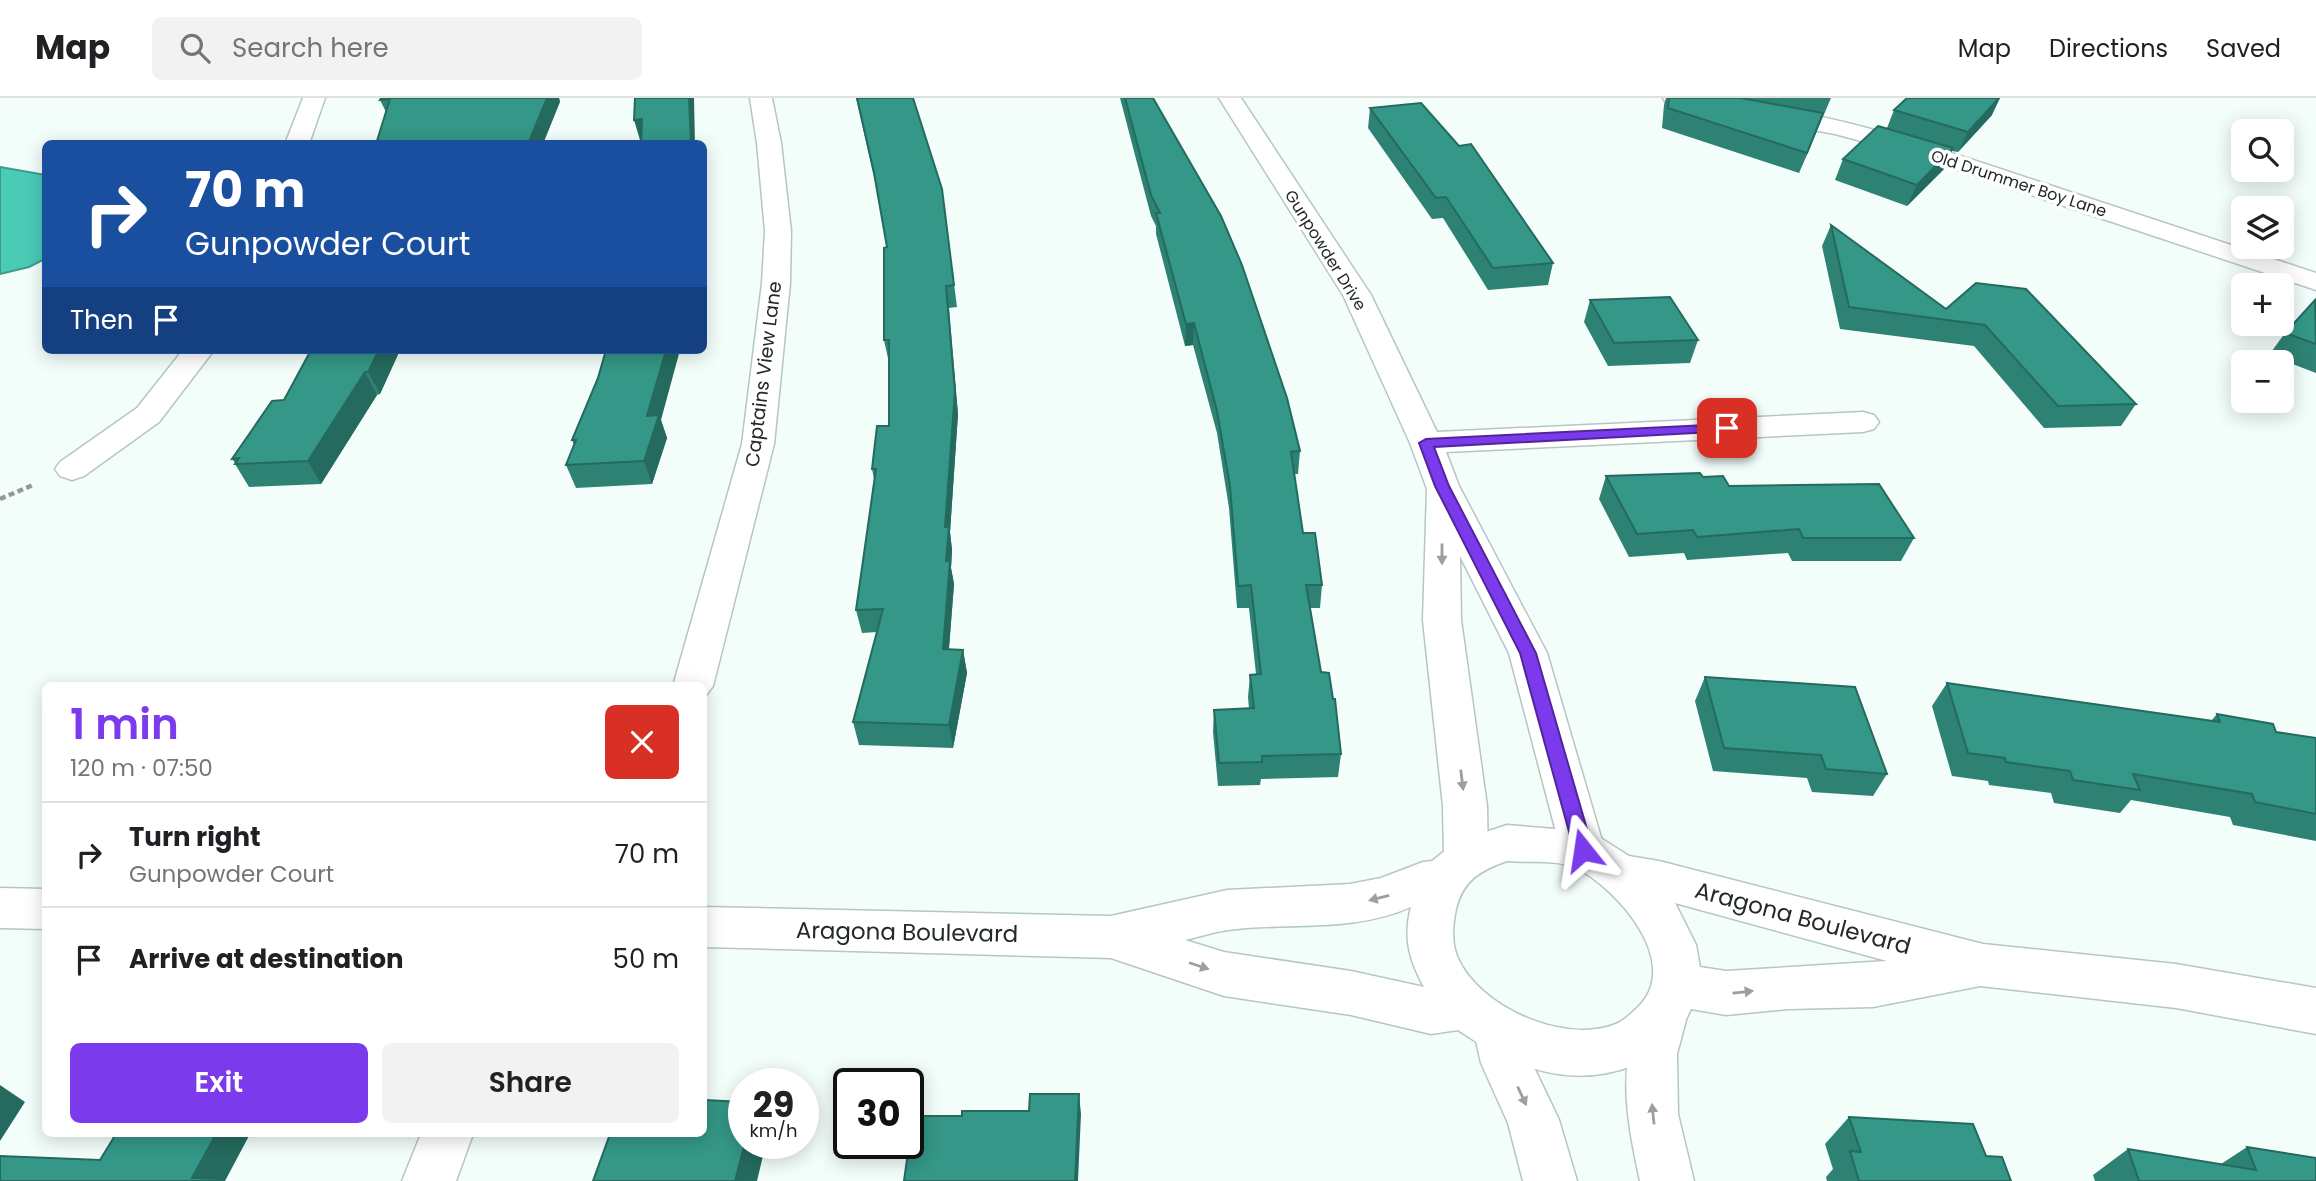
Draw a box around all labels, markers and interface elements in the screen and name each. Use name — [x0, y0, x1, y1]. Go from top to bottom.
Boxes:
search box — [152, 17, 642, 80]
text: Map — [35, 24, 110, 71]
icon: search — [176, 29, 214, 67]
text: Search here — [232, 30, 389, 66]
text: Map — [1958, 32, 2011, 65]
text: Directions — [2049, 32, 2168, 65]
text: Saved — [2206, 32, 2281, 65]
map controls — [2231, 119, 2294, 413]
button: search — [2231, 119, 2294, 182]
street label: Old Drummer Boy Lane — [1928, 144, 2110, 223]
text: 70 m — [185, 156, 305, 224]
icon: right — [70, 168, 161, 259]
street label: Gunpowder Drive — [1279, 186, 1372, 315]
button: layers — [2231, 196, 2294, 259]
text: Gunpowder Court — [185, 221, 470, 266]
button: + — [2231, 273, 2294, 336]
street label: Captains View Lane — [739, 280, 788, 468]
icon: arrive — [147, 301, 185, 339]
text: Then — [70, 302, 133, 338]
button: − — [2231, 350, 2294, 413]
pin — [1697, 398, 1757, 458]
icon: arrive — [1708, 409, 1746, 447]
one-way arrow — [1436, 543, 1448, 565]
text: 1 min — [70, 695, 179, 754]
button: close — [605, 705, 679, 779]
text: 120 m · 07:50 — [70, 752, 213, 784]
one-way arrow — [1456, 770, 1467, 792]
position arrow — [1546, 813, 1620, 887]
text: Turn right — [129, 819, 261, 855]
icon: right — [70, 836, 108, 874]
text: 70 m — [615, 836, 679, 872]
text: Gunpowder Court — [129, 858, 334, 890]
street label: Aragona Boulevard — [1691, 874, 1915, 962]
one-way arrow — [1368, 893, 1390, 904]
street label: Aragona Boulevard — [796, 914, 1018, 950]
icon: arrive — [70, 941, 108, 979]
text: Arrive at destination — [129, 941, 404, 977]
text: 50 m — [613, 941, 679, 977]
one-way arrow — [1189, 961, 1210, 972]
one-way arrow — [1732, 986, 1754, 997]
button: Exit — [70, 1043, 368, 1123]
button: Share — [382, 1043, 679, 1123]
speed limit sign: 30 — [833, 1068, 924, 1159]
text: 29 — [753, 1080, 794, 1129]
one-way arrow — [1516, 1086, 1528, 1106]
one-way arrow — [1648, 1103, 1659, 1125]
text: km/h — [750, 1118, 797, 1143]

